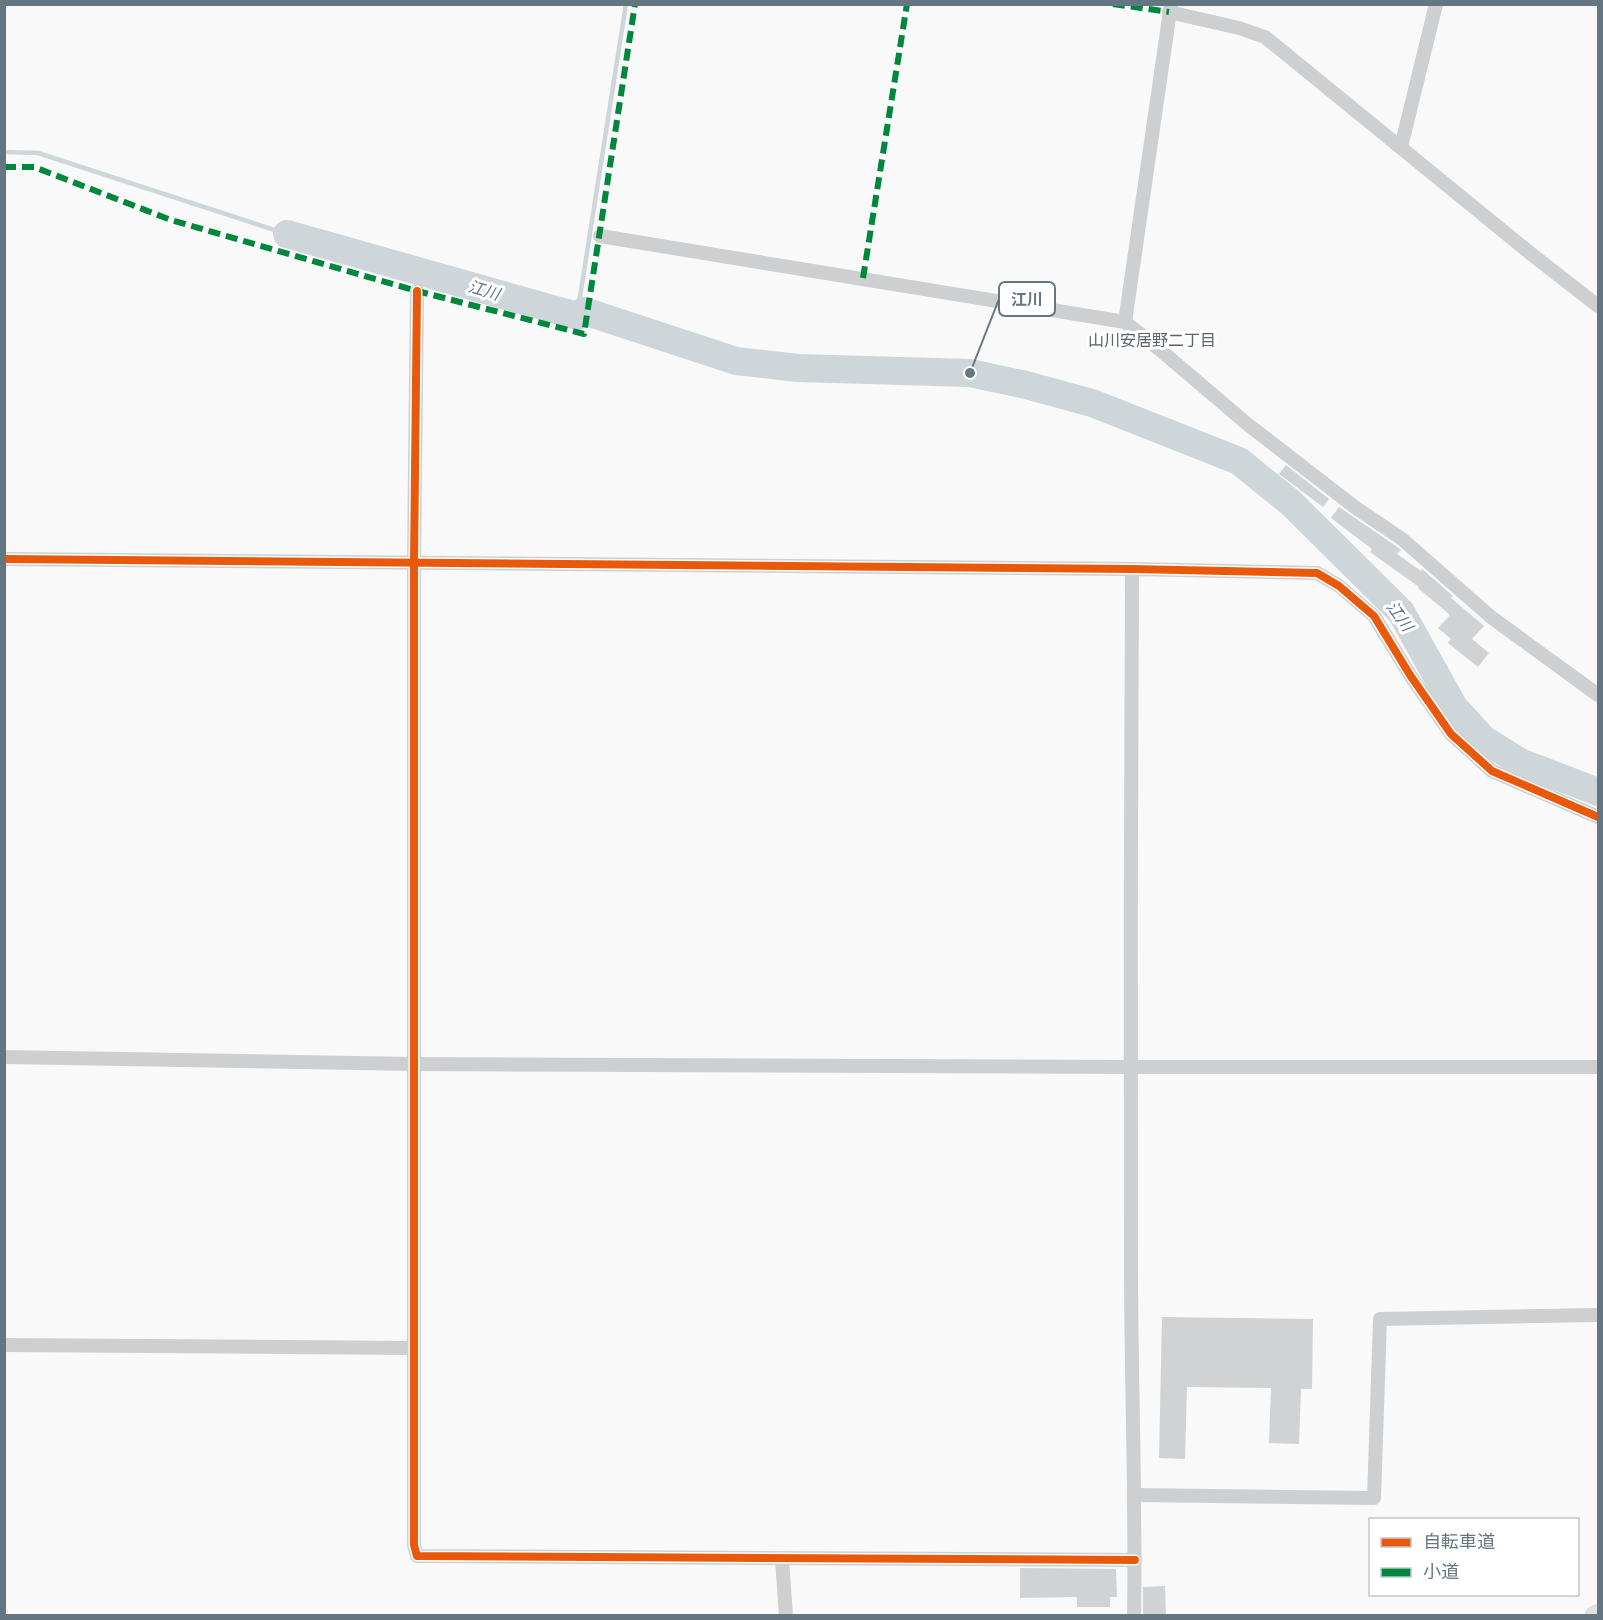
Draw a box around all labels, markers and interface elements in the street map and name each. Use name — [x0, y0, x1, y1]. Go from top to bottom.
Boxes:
water label: 江川 — [466, 276, 504, 305]
callout: 江川 — [999, 282, 1055, 316]
text: 江川 — [1011, 289, 1043, 309]
district label: 山川安居野二丁目 — [1088, 330, 1216, 350]
water label: 江川 — [1383, 597, 1419, 636]
legend — [1369, 1518, 1579, 1596]
text: 自転車道 — [1423, 1531, 1495, 1552]
text: 小道 — [1423, 1561, 1459, 1582]

